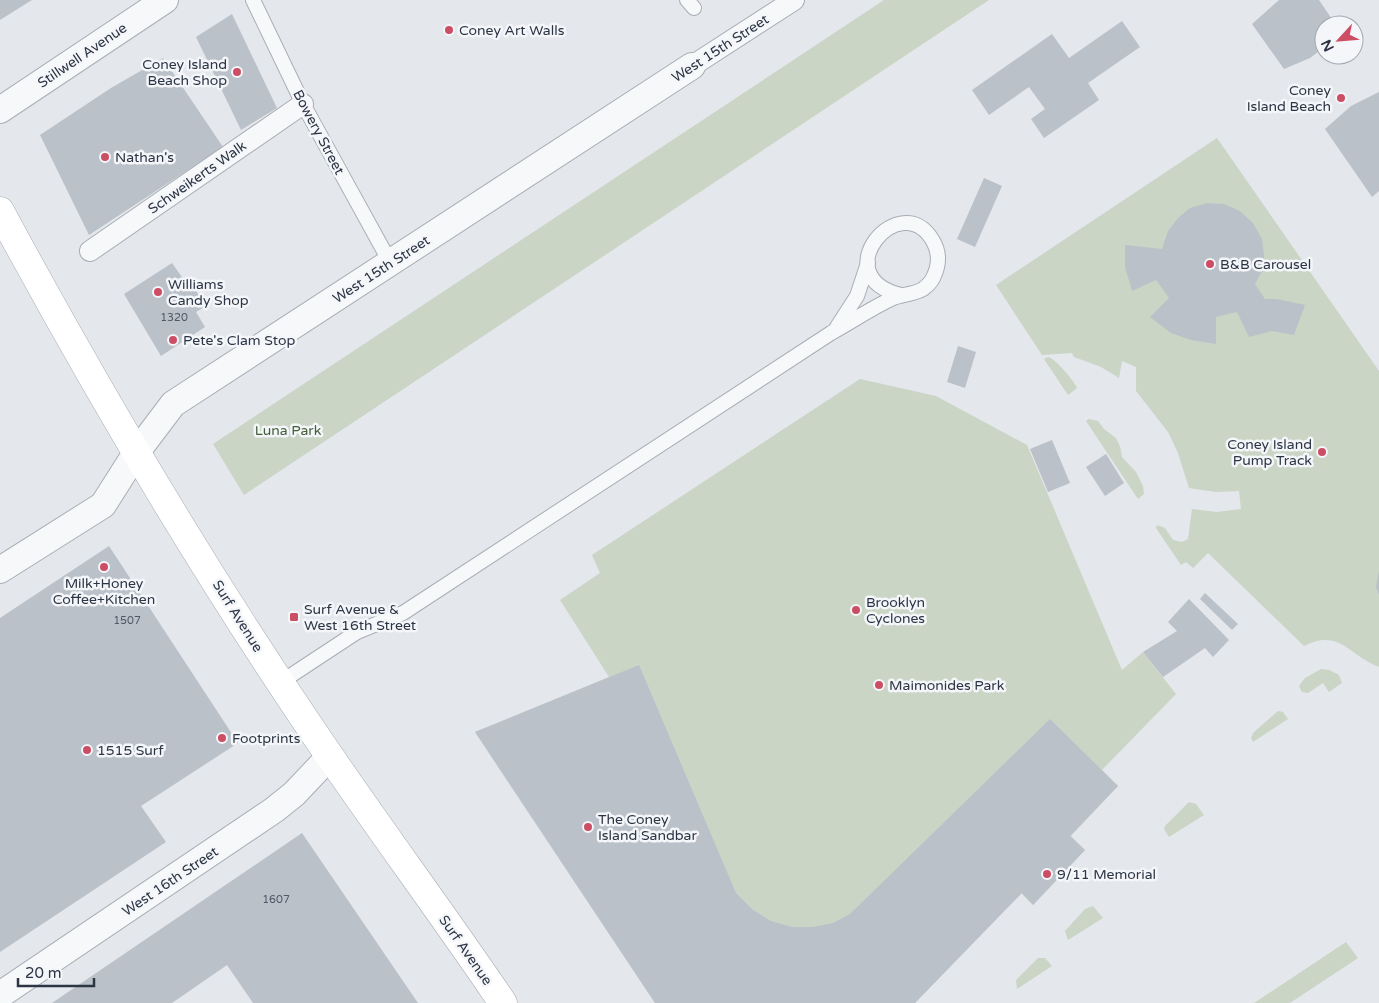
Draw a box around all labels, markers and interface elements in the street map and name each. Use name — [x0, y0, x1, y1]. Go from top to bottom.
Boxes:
street label: West 15th Street — [669, 10, 772, 86]
north arrow — [1314, 15, 1364, 65]
street label: Stillwell Avenue — [35, 19, 130, 91]
place label: Coney Art Walls — [459, 22, 565, 39]
marker: Coney Art Walls — [443, 24, 455, 36]
text: N — [1318, 37, 1338, 54]
place label: Coney Island Beach Shop — [142, 56, 227, 89]
marker: Coney Island Beach Shop — [231, 66, 243, 78]
place label: Coney Island Beach — [1247, 82, 1331, 115]
street label: Bowery Street — [289, 87, 348, 178]
marker: Coney Island Beach — [1335, 92, 1347, 104]
street label: Schweikerts Walk — [145, 137, 250, 218]
place label: Nathan's — [115, 149, 174, 166]
marker: Nathan's — [99, 151, 111, 163]
street label: West 15th Street — [330, 231, 433, 307]
place label: B&B Carousel — [1220, 256, 1311, 273]
marker: B&B Carousel — [1204, 258, 1216, 270]
place label: Williams Candy Shop — [168, 276, 249, 309]
marker: Williams Candy Shop — [152, 286, 164, 298]
house number: 1320 — [160, 311, 188, 324]
place label: Pete's Clam Stop — [183, 332, 295, 349]
marker: Pete's Clam Stop — [167, 334, 179, 346]
park label: Luna Park — [255, 422, 322, 439]
place label: Coney Island Pump Track — [1227, 436, 1312, 469]
marker: Coney Island Pump Track — [1316, 446, 1328, 458]
marker: Milk+Honey Coffee+Kitchen — [98, 561, 110, 573]
place label: Milk+Honey Coffee+Kitchen — [53, 575, 155, 608]
street label: Surf Avenue — [209, 577, 266, 655]
place label: Brooklyn Cyclones — [866, 594, 925, 627]
place label: Surf Avenue & West 16th Street — [304, 601, 417, 634]
marker: Brooklyn Cyclones — [850, 604, 862, 616]
marker: Surf Avenue & West 16th Street — [288, 611, 300, 623]
house number: 1507 — [113, 614, 141, 627]
place label: Maimonides Park — [889, 677, 1005, 694]
marker: Maimonides Park — [873, 679, 885, 691]
place label: Footprints — [232, 730, 301, 747]
marker: Footprints — [216, 732, 228, 744]
place label: 1515 Surf — [97, 742, 164, 759]
marker: 1515 Surf — [81, 744, 93, 756]
place label: The Coney Island Sandbar — [598, 811, 697, 844]
marker: The Coney Island Sandbar — [582, 821, 594, 833]
street label: West 16th Street — [119, 843, 222, 920]
place label: 9/11 Memorial — [1057, 866, 1156, 883]
marker: 9/11 Memorial — [1041, 868, 1053, 880]
house number: 1607 — [262, 893, 290, 906]
street label: Surf Avenue — [435, 912, 496, 989]
scale bar — [18, 956, 94, 988]
text: 20 m — [25, 964, 62, 982]

